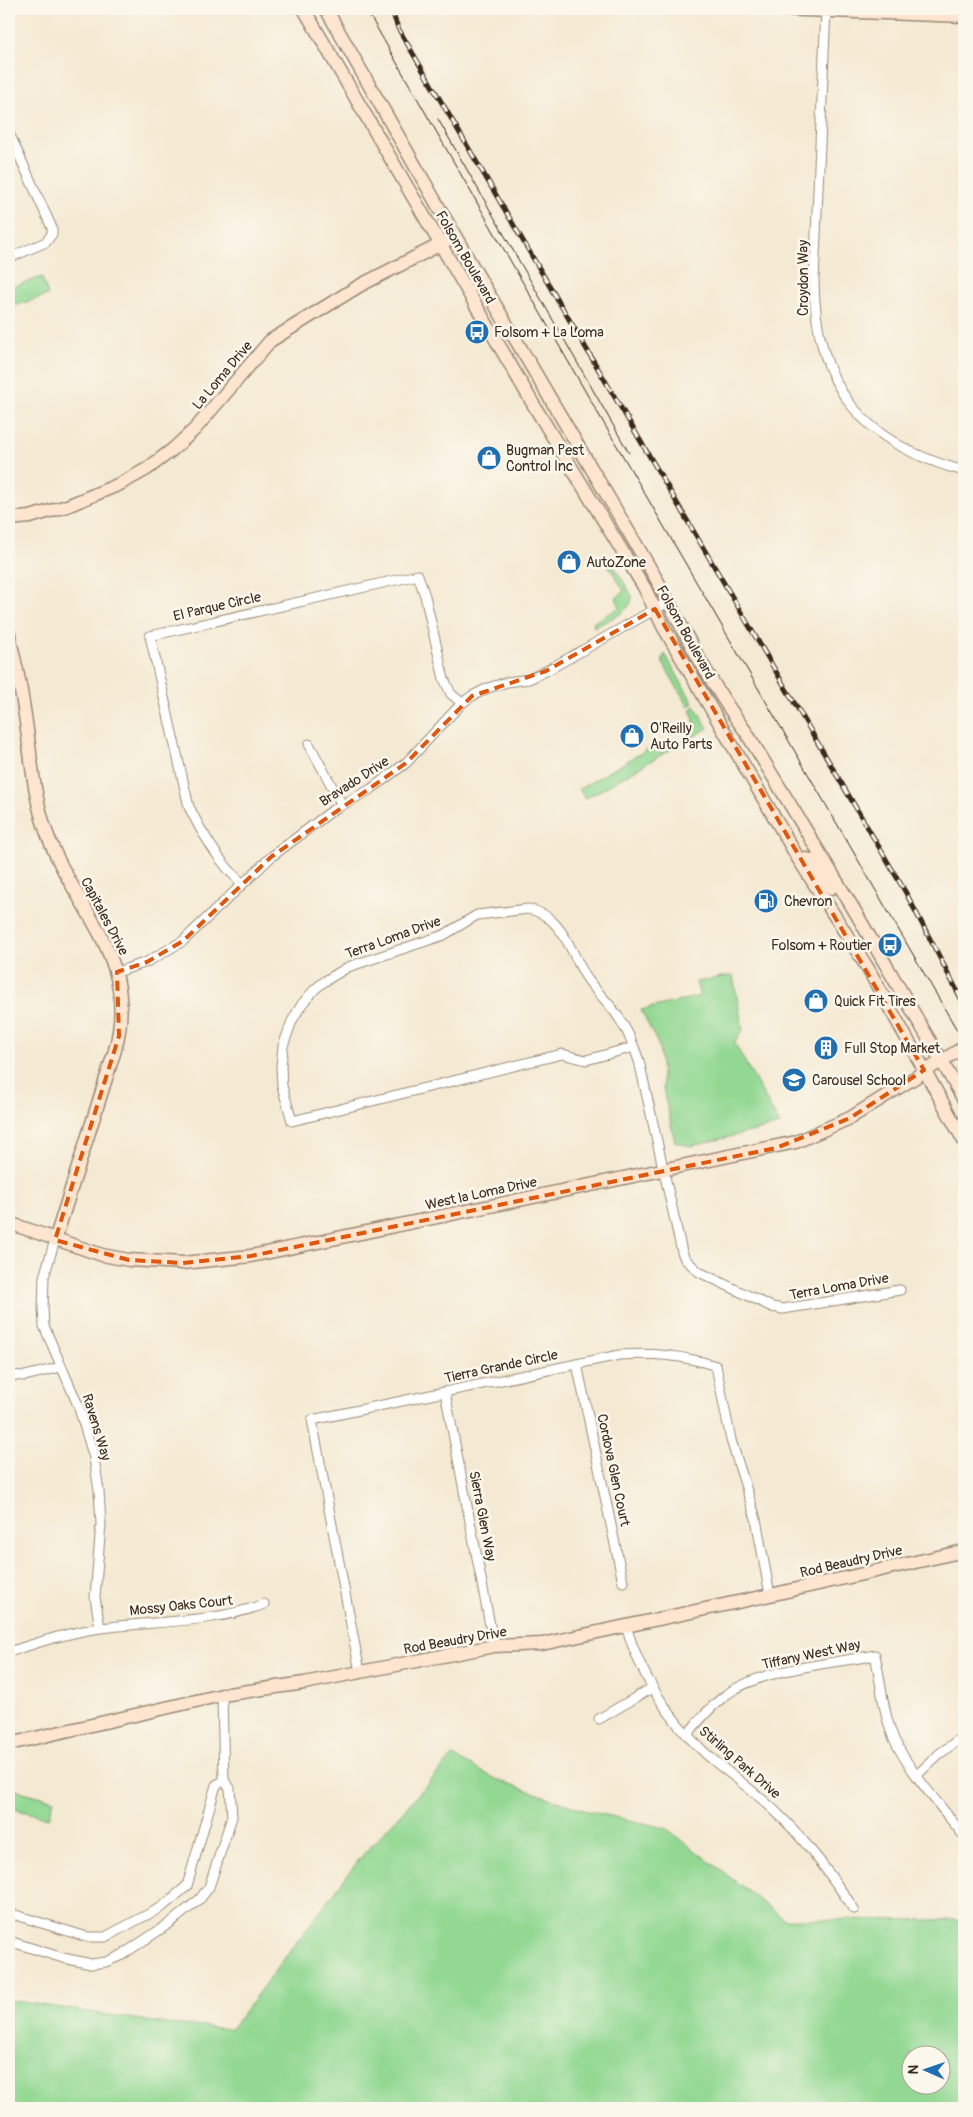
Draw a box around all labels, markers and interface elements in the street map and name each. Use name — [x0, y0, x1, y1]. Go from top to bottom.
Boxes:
street label: Folsom Boulevard — [432, 208, 499, 307]
street label: Croydon Way — [795, 240, 812, 316]
bus stop icon: Folsom + La Loma — [464, 319, 490, 345]
place label: Folsom + La Loma — [494, 324, 604, 341]
street label: La Loma Drive — [189, 337, 256, 413]
place label: Bugman Pest Control Inc — [506, 442, 584, 475]
shop icon: Bugman Pest Control Inc — [476, 445, 502, 471]
shop icon: AutoZone — [556, 549, 582, 575]
place label: AutoZone — [586, 554, 646, 571]
street label: Folsom Boulevard — [653, 582, 718, 682]
street label: El Parque Circle — [172, 588, 263, 625]
place label: O'Reilly Auto Parts — [650, 720, 713, 753]
shop icon: O'Reilly Auto Parts — [619, 723, 645, 749]
street label: Bravado Drive — [316, 753, 392, 810]
street label: Capitales Drive — [77, 874, 132, 958]
fuel station icon: Chevron — [753, 888, 779, 914]
place label: Chevron — [784, 893, 833, 910]
street label: Terra Loma Drive — [343, 912, 443, 963]
bus stop icon: Folsom + Routier — [877, 932, 903, 958]
place label: Folsom + Routier — [771, 937, 872, 954]
shop icon: Quick Fit Tires — [803, 988, 829, 1014]
place label: Quick Fit Tires — [834, 993, 917, 1010]
building icon: Full Stop Market — [813, 1035, 839, 1061]
place label: Full Stop Market — [844, 1040, 941, 1057]
school or university icon: Carousel School — [781, 1067, 807, 1093]
place label: Carousel School — [812, 1072, 906, 1089]
street label: West la Loma Drive — [424, 1173, 538, 1214]
street label: Terra Loma Drive — [788, 1269, 890, 1304]
street label: Tierra Grande Circle — [443, 1346, 559, 1387]
street label: Ravens Way — [78, 1392, 115, 1463]
street label: Cordova Glen Court — [593, 1412, 634, 1528]
street label: Sierra Glen Way — [465, 1470, 500, 1563]
street label: Rod Beaudry Drive — [798, 1541, 904, 1582]
street label: Mossy Oaks Court — [129, 1592, 234, 1619]
street label: Rod Beaudry Drive — [402, 1623, 508, 1658]
street label: Tiffany West Way — [760, 1636, 862, 1673]
street label: Stirling Park Drive — [695, 1722, 784, 1802]
north arrow — [900, 2044, 950, 2094]
text: N — [905, 2065, 922, 2075]

